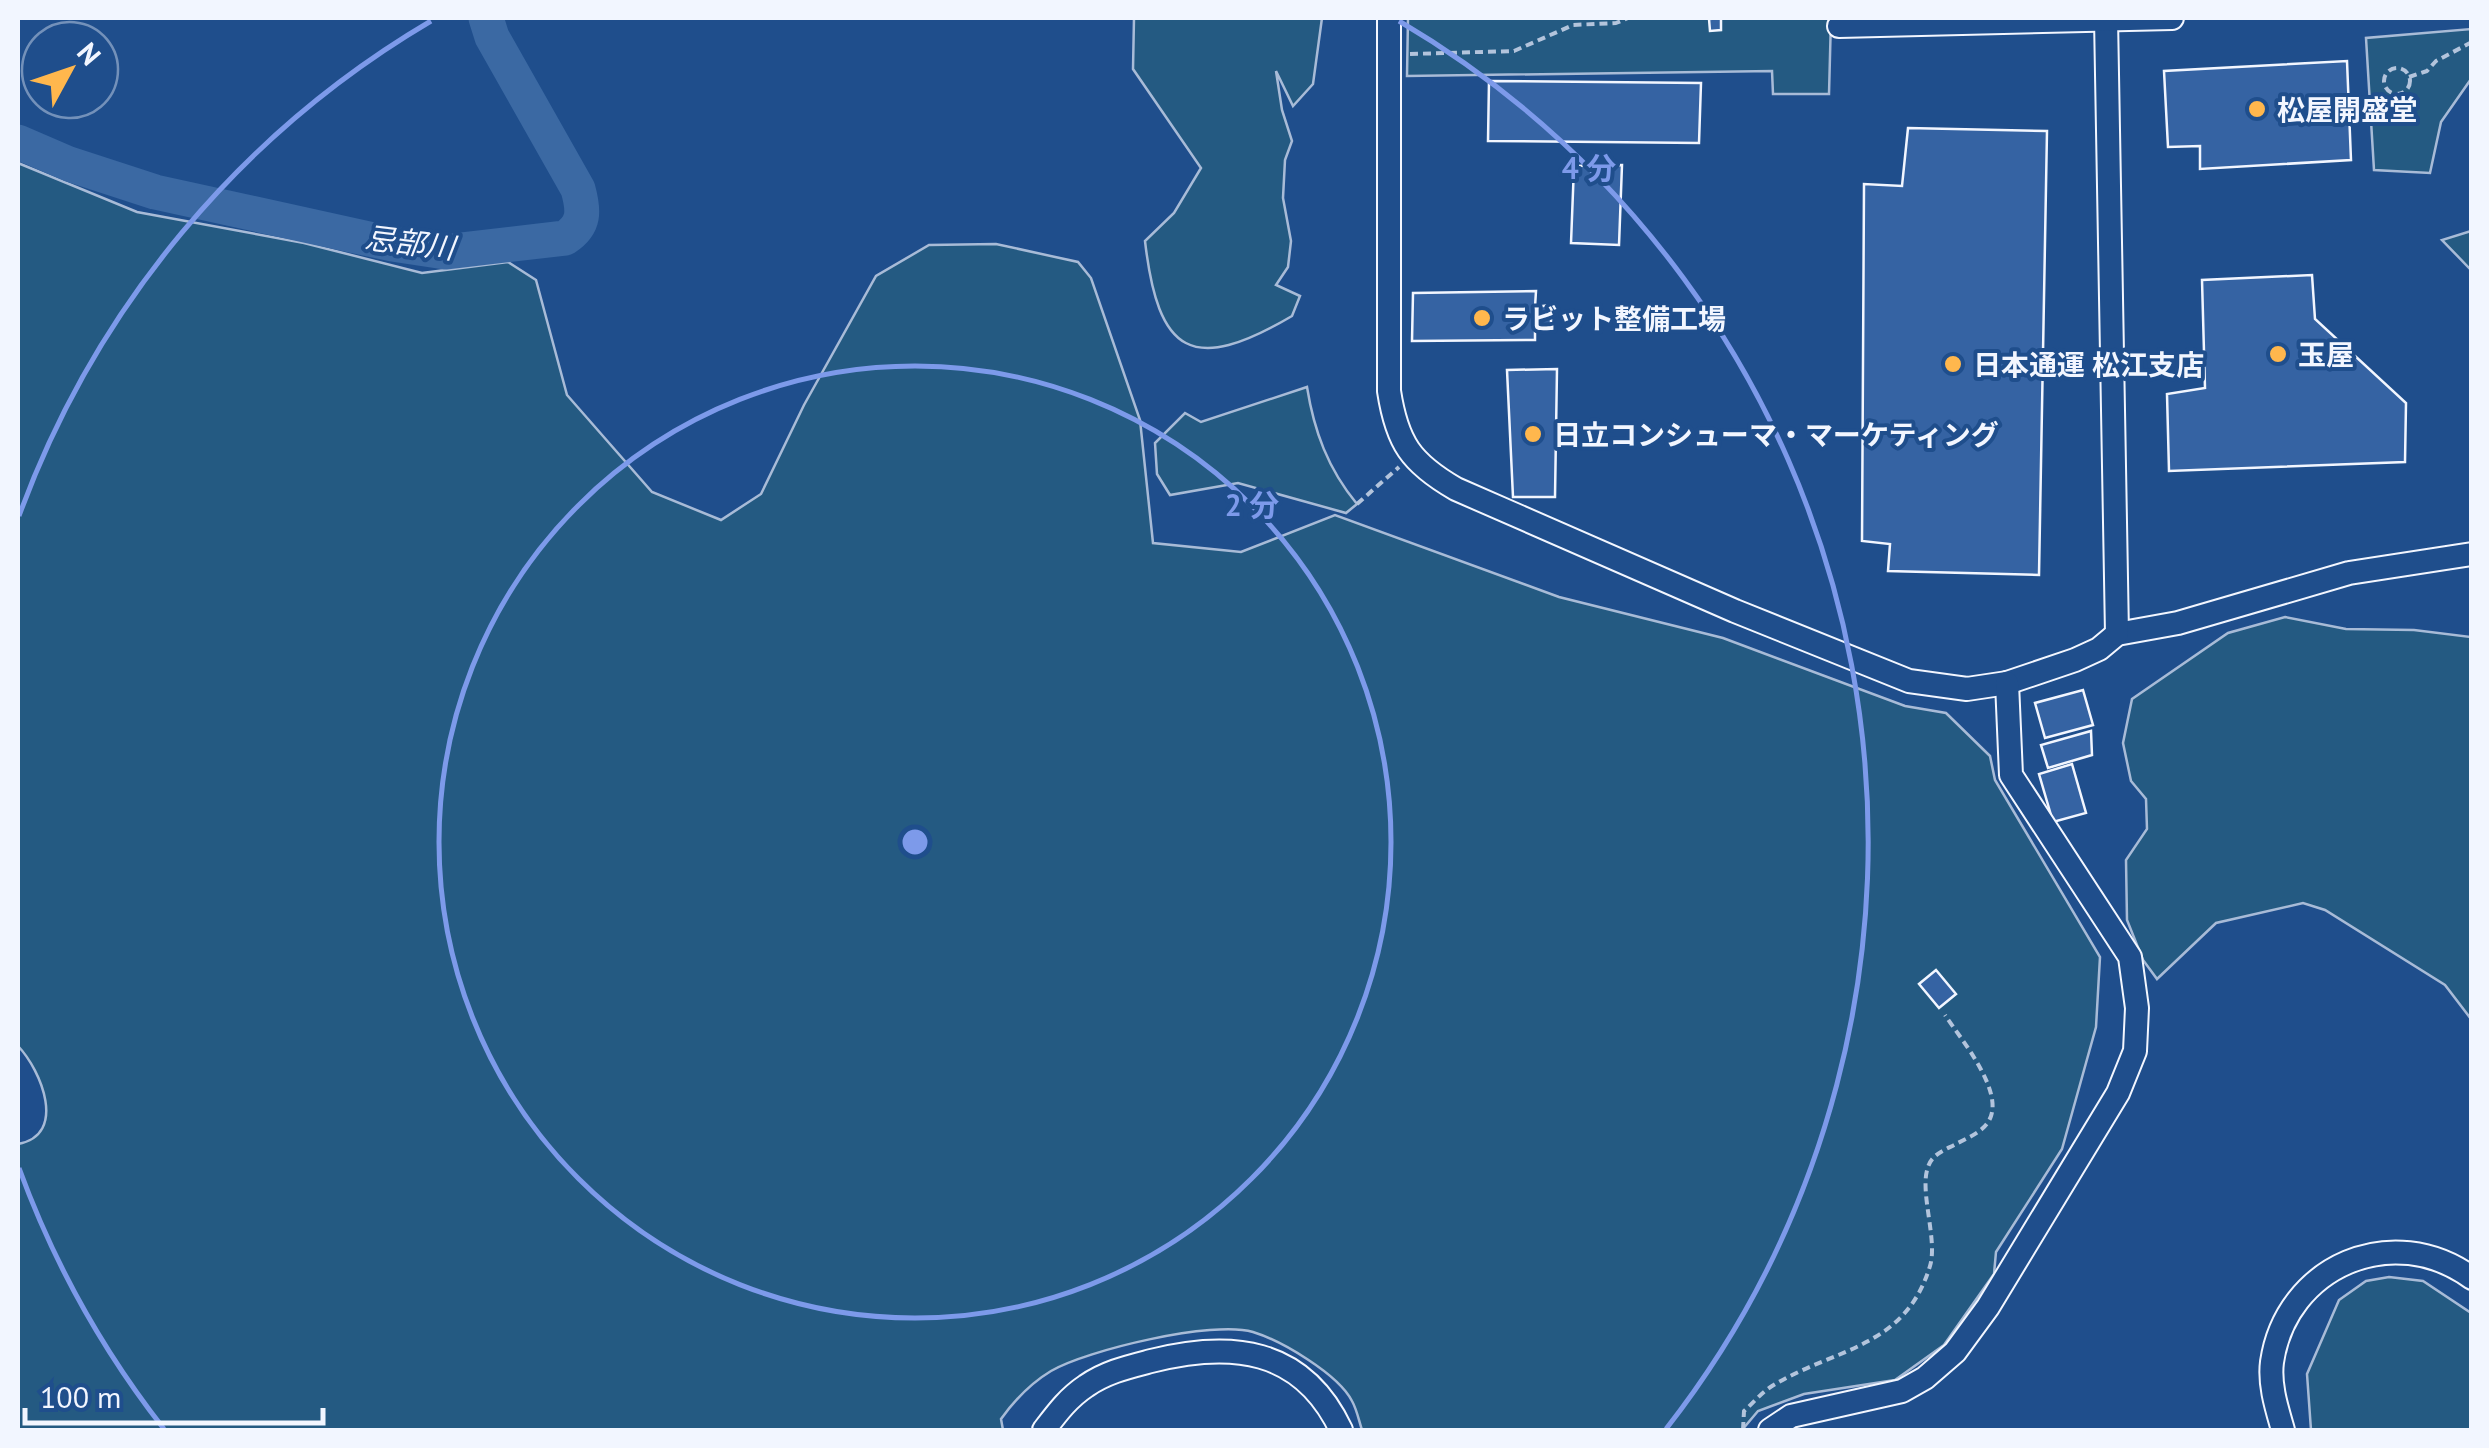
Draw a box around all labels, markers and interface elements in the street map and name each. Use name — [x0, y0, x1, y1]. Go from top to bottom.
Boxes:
north arrow — [20, 20, 120, 120]
text: N — [69, 35, 110, 73]
place label: 松屋開盛堂 — [2277, 91, 2417, 128]
marker: 松屋開盛堂 — [2246, 98, 2268, 120]
text: 4 分 — [1562, 148, 1616, 187]
water label: 忌部川 — [363, 217, 460, 267]
place label: ラビット整備工場 — [1502, 300, 1726, 337]
marker: ラビット整備工場 — [1471, 307, 1493, 329]
place label: 玉屋 — [2298, 336, 2354, 373]
marker: 玉屋 — [2267, 343, 2289, 365]
place label: 日本通運 松江支店 — [1973, 346, 2204, 383]
marker: 日本通運 松江支店 — [1942, 353, 1964, 375]
place label: 日立コンシューマ・マーケティング — [1553, 416, 1999, 453]
marker: 日立コンシューマ・マーケティング — [1522, 423, 1544, 445]
text: 2 分 — [1225, 485, 1279, 524]
centre of rings — [897, 824, 933, 860]
scale bar — [25, 1363, 322, 1425]
text: 100 m — [40, 1377, 121, 1416]

